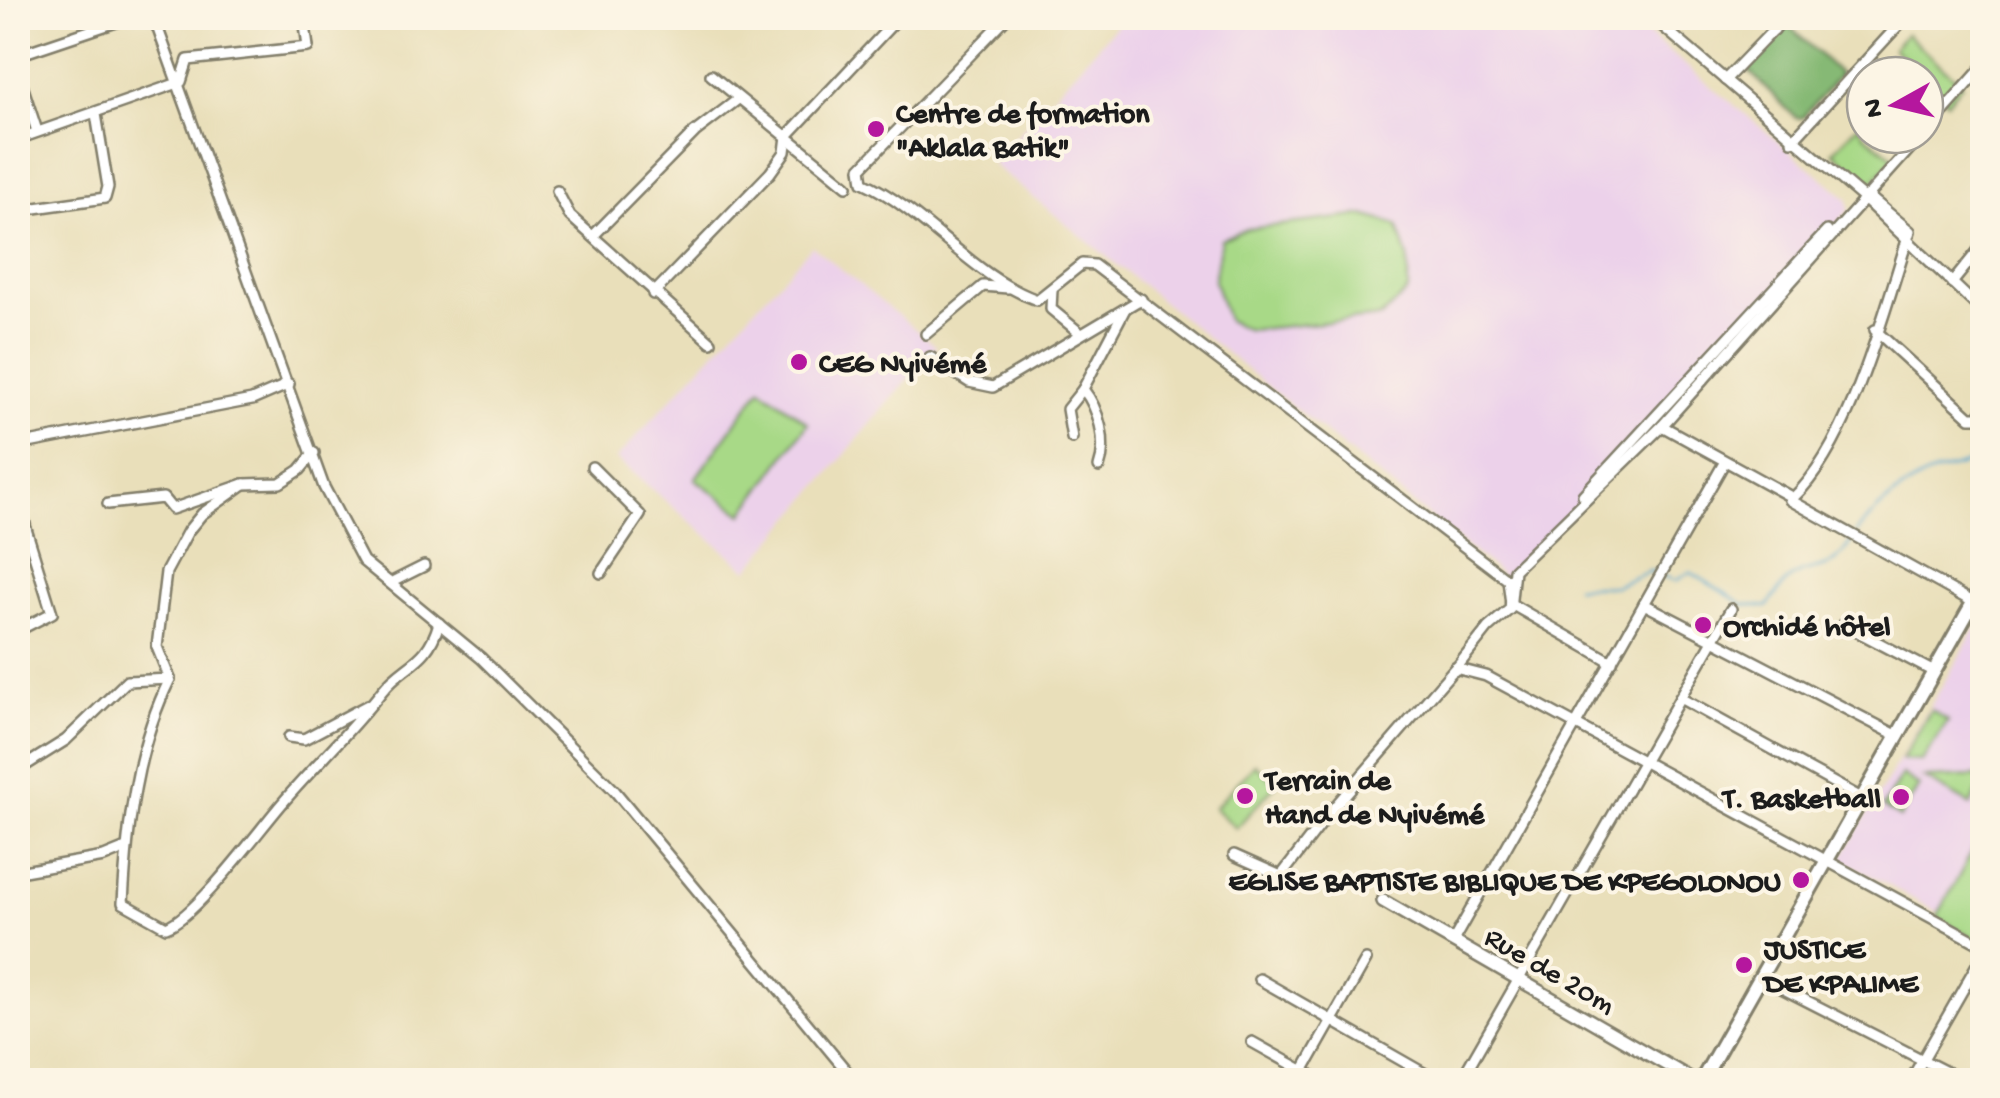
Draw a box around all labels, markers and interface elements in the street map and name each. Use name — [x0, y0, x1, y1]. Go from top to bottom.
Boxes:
north arrow — [1845, 55, 1945, 155]
text: N — [1857, 97, 1892, 119]
place label: Centre de formation "Aklala Batik" — [896, 99, 1150, 168]
marker: Centre de formation "Aklala Batik" — [865, 118, 887, 140]
place label: CEG Nyivémé — [819, 349, 988, 384]
marker: CEG Nyivémé — [788, 351, 810, 373]
place label: Orchidé hôtel — [1723, 612, 1891, 647]
marker: Orchidé hôtel — [1692, 614, 1714, 636]
place label: Terrain de Hand de Nyivémé — [1263, 766, 1486, 835]
place label: T. Basketball — [1721, 784, 1881, 819]
marker: Terrain de Hand de Nyivémé — [1234, 785, 1256, 807]
marker: T. Basketball — [1890, 786, 1912, 808]
place label: EGLISE BAPTISTE BIBLIQUE DE KPEGOLONOU — [1228, 867, 1781, 902]
marker: EGLISE BAPTISTE BIBLIQUE DE KPEGOLONOU — [1790, 869, 1812, 891]
street label: Rue de 20m — [1477, 921, 1621, 1024]
place label: JUSTICE DE KPALIME — [1761, 935, 1920, 1004]
marker: JUSTICE DE KPALIME — [1733, 954, 1755, 976]

